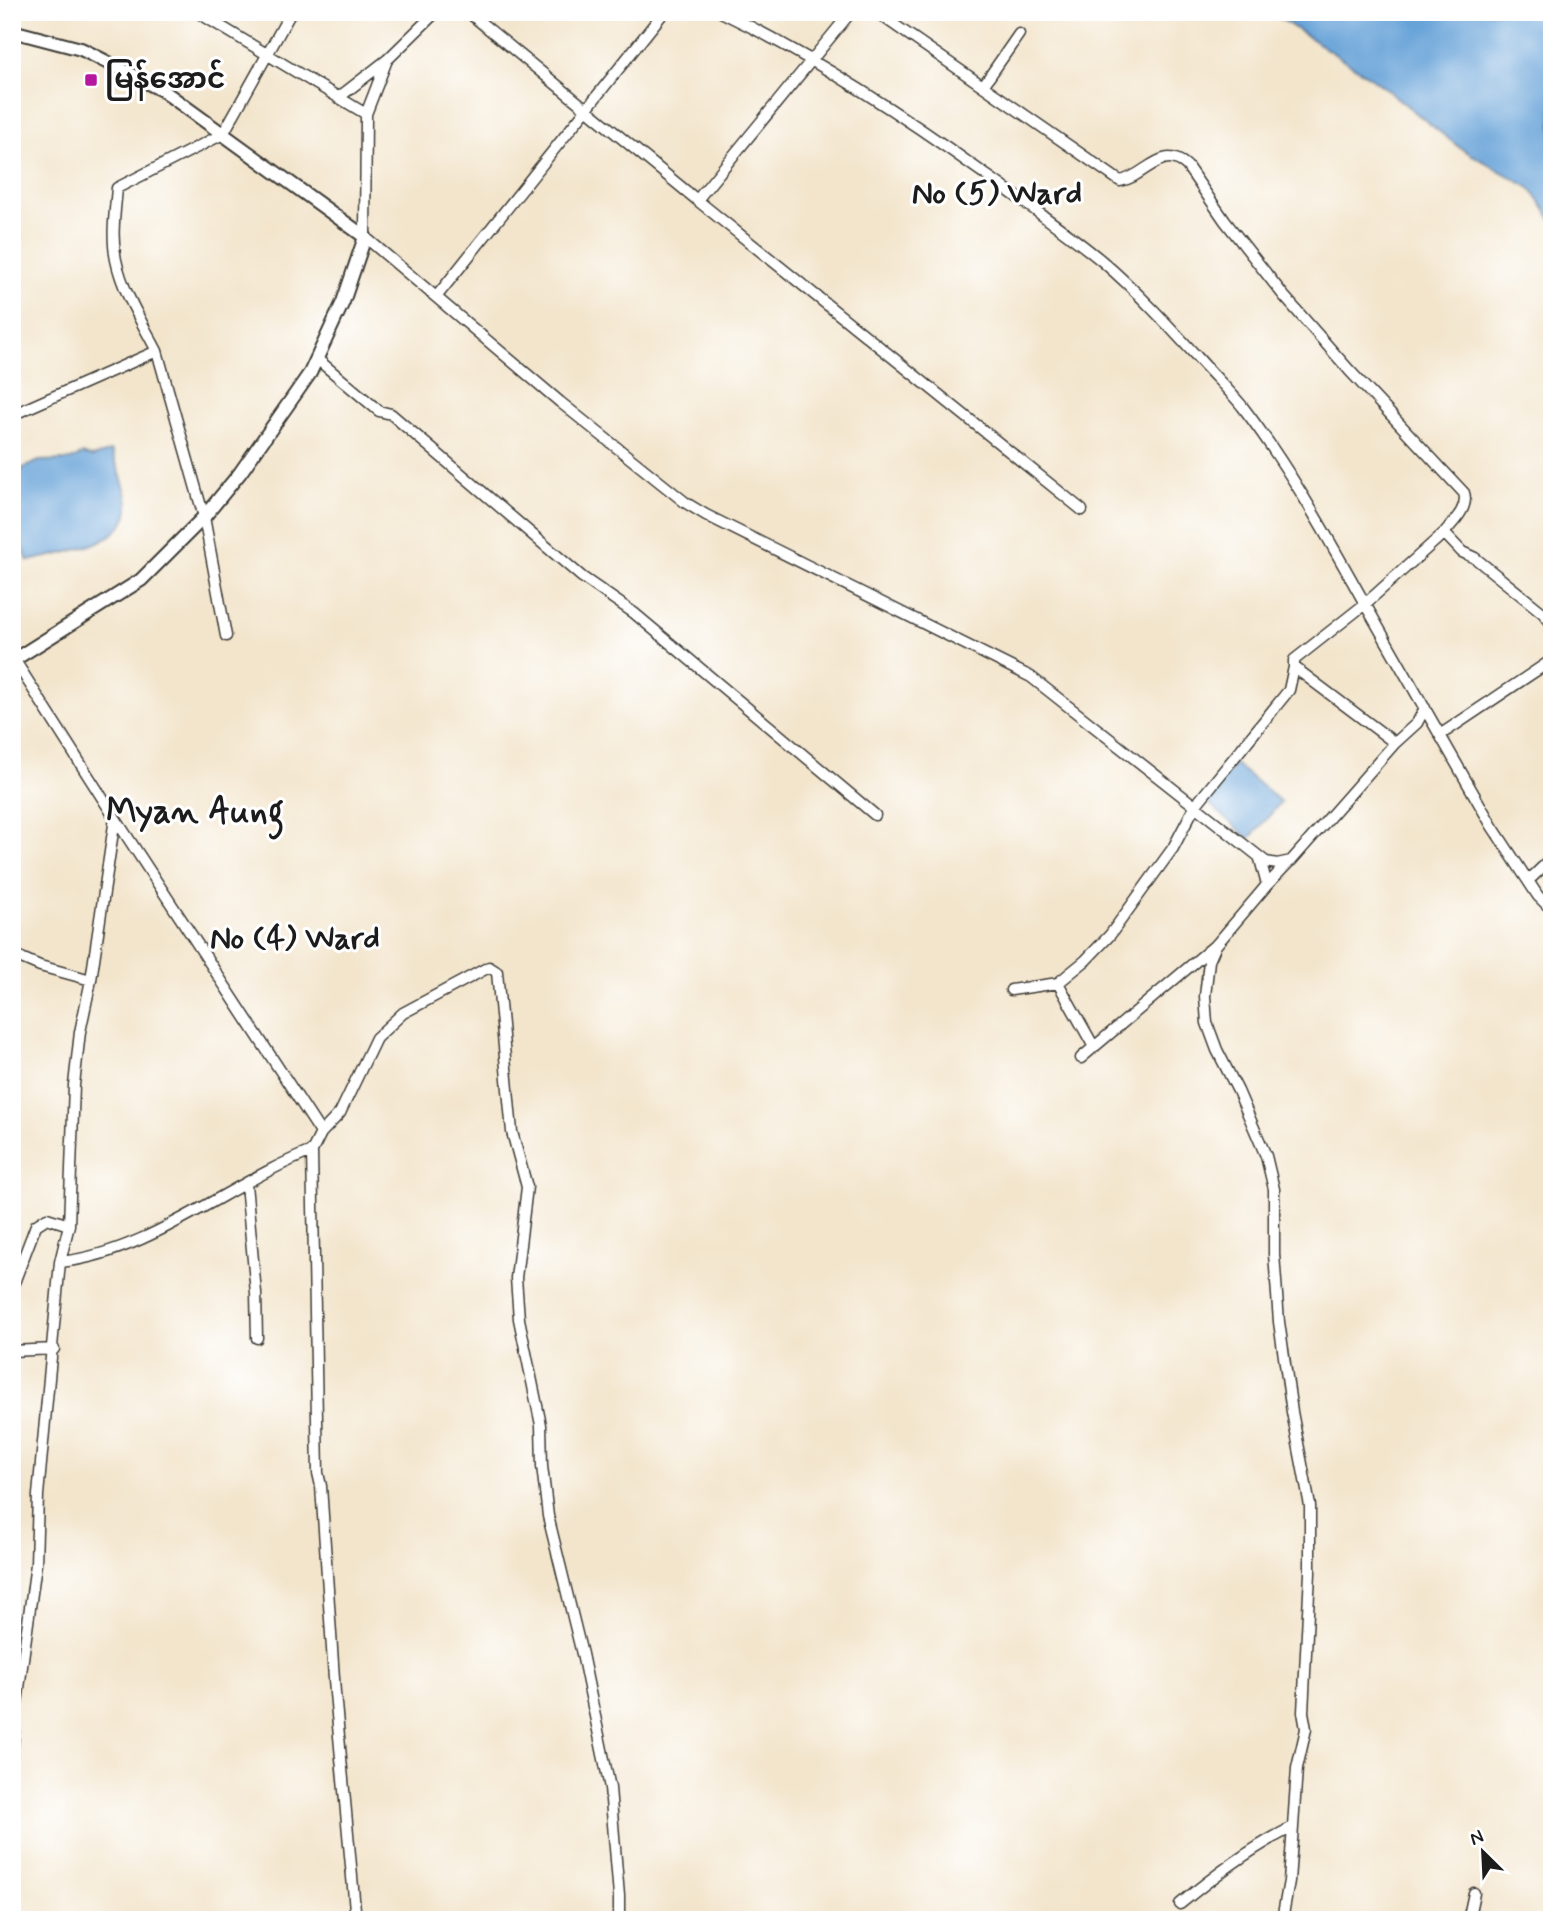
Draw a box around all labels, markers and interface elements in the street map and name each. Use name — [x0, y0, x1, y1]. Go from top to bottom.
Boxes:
place label: မြန်အောင် — [105, 59, 226, 101]
marker: မြန်အောင် — [83, 72, 99, 88]
district label: No (5) Ward — [912, 173, 1082, 215]
district label: Myan Aung — [106, 789, 284, 840]
district label: No (4) Ward — [210, 918, 380, 960]
north arrow — [1448, 1816, 1518, 1886]
text: N — [1466, 1824, 1488, 1852]

